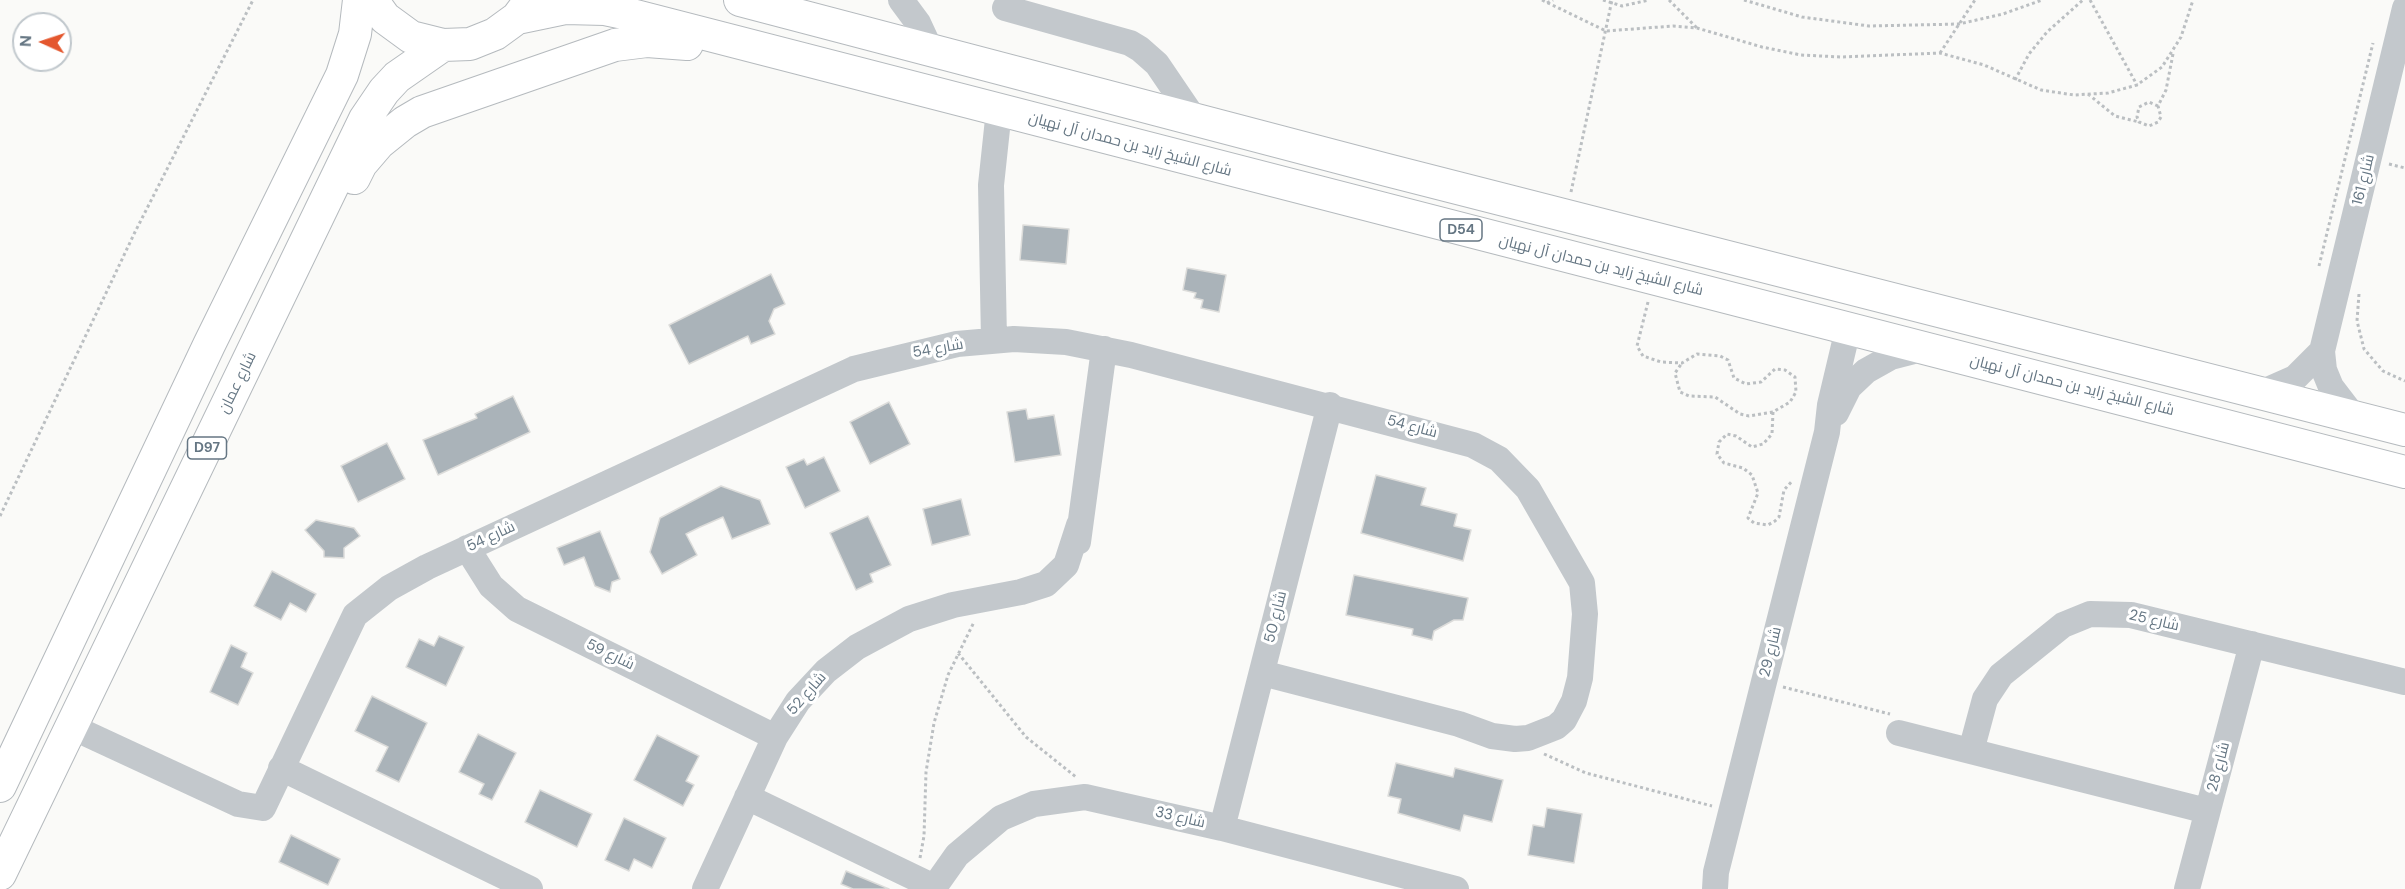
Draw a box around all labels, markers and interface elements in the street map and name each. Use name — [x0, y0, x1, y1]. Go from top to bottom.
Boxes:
north arrow — [12, 12, 72, 72]
text: N — [15, 35, 36, 48]
street label: شارع الشيخ زايد بن حمدان آل نهيان — [1026, 109, 1234, 181]
street label: شارع 161 — [2349, 153, 2379, 207]
road number: D54 — [1440, 219, 1482, 241]
street label: شارع الشيخ زايد بن حمدان آل نهيان — [1497, 232, 1705, 300]
street label: شارع 54 — [911, 336, 965, 362]
street label: شارع عمان — [215, 349, 261, 417]
street label: شارع الشيخ زايد بن حمدان آل نهيان — [1968, 352, 2176, 420]
street label: شارع 54 — [1385, 412, 1439, 442]
road number: D97 — [188, 437, 226, 459]
street label: شارع 54 — [464, 518, 518, 556]
street label: شارع 50 — [1261, 589, 1291, 645]
street label: شارع 25 — [2127, 607, 2181, 635]
street label: شارع 29 — [1756, 625, 1786, 679]
street label: شارع 59 — [583, 636, 637, 674]
street label: شارع 52 — [784, 669, 830, 719]
street label: شارع 28 — [2204, 740, 2234, 794]
street label: شارع 33 — [1153, 804, 1207, 832]

